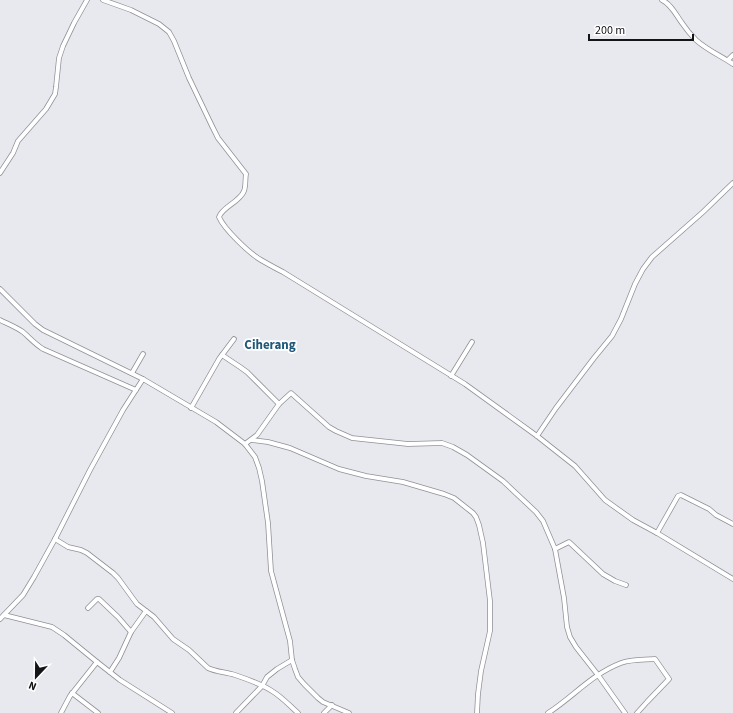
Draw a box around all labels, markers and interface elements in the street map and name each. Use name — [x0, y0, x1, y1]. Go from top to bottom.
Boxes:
scale bar — [589, 16, 693, 42]
text: 200 m — [595, 22, 625, 39]
district label: Ciherang — [244, 336, 296, 354]
north arrow — [16, 657, 56, 697]
text: N — [26, 677, 39, 694]

